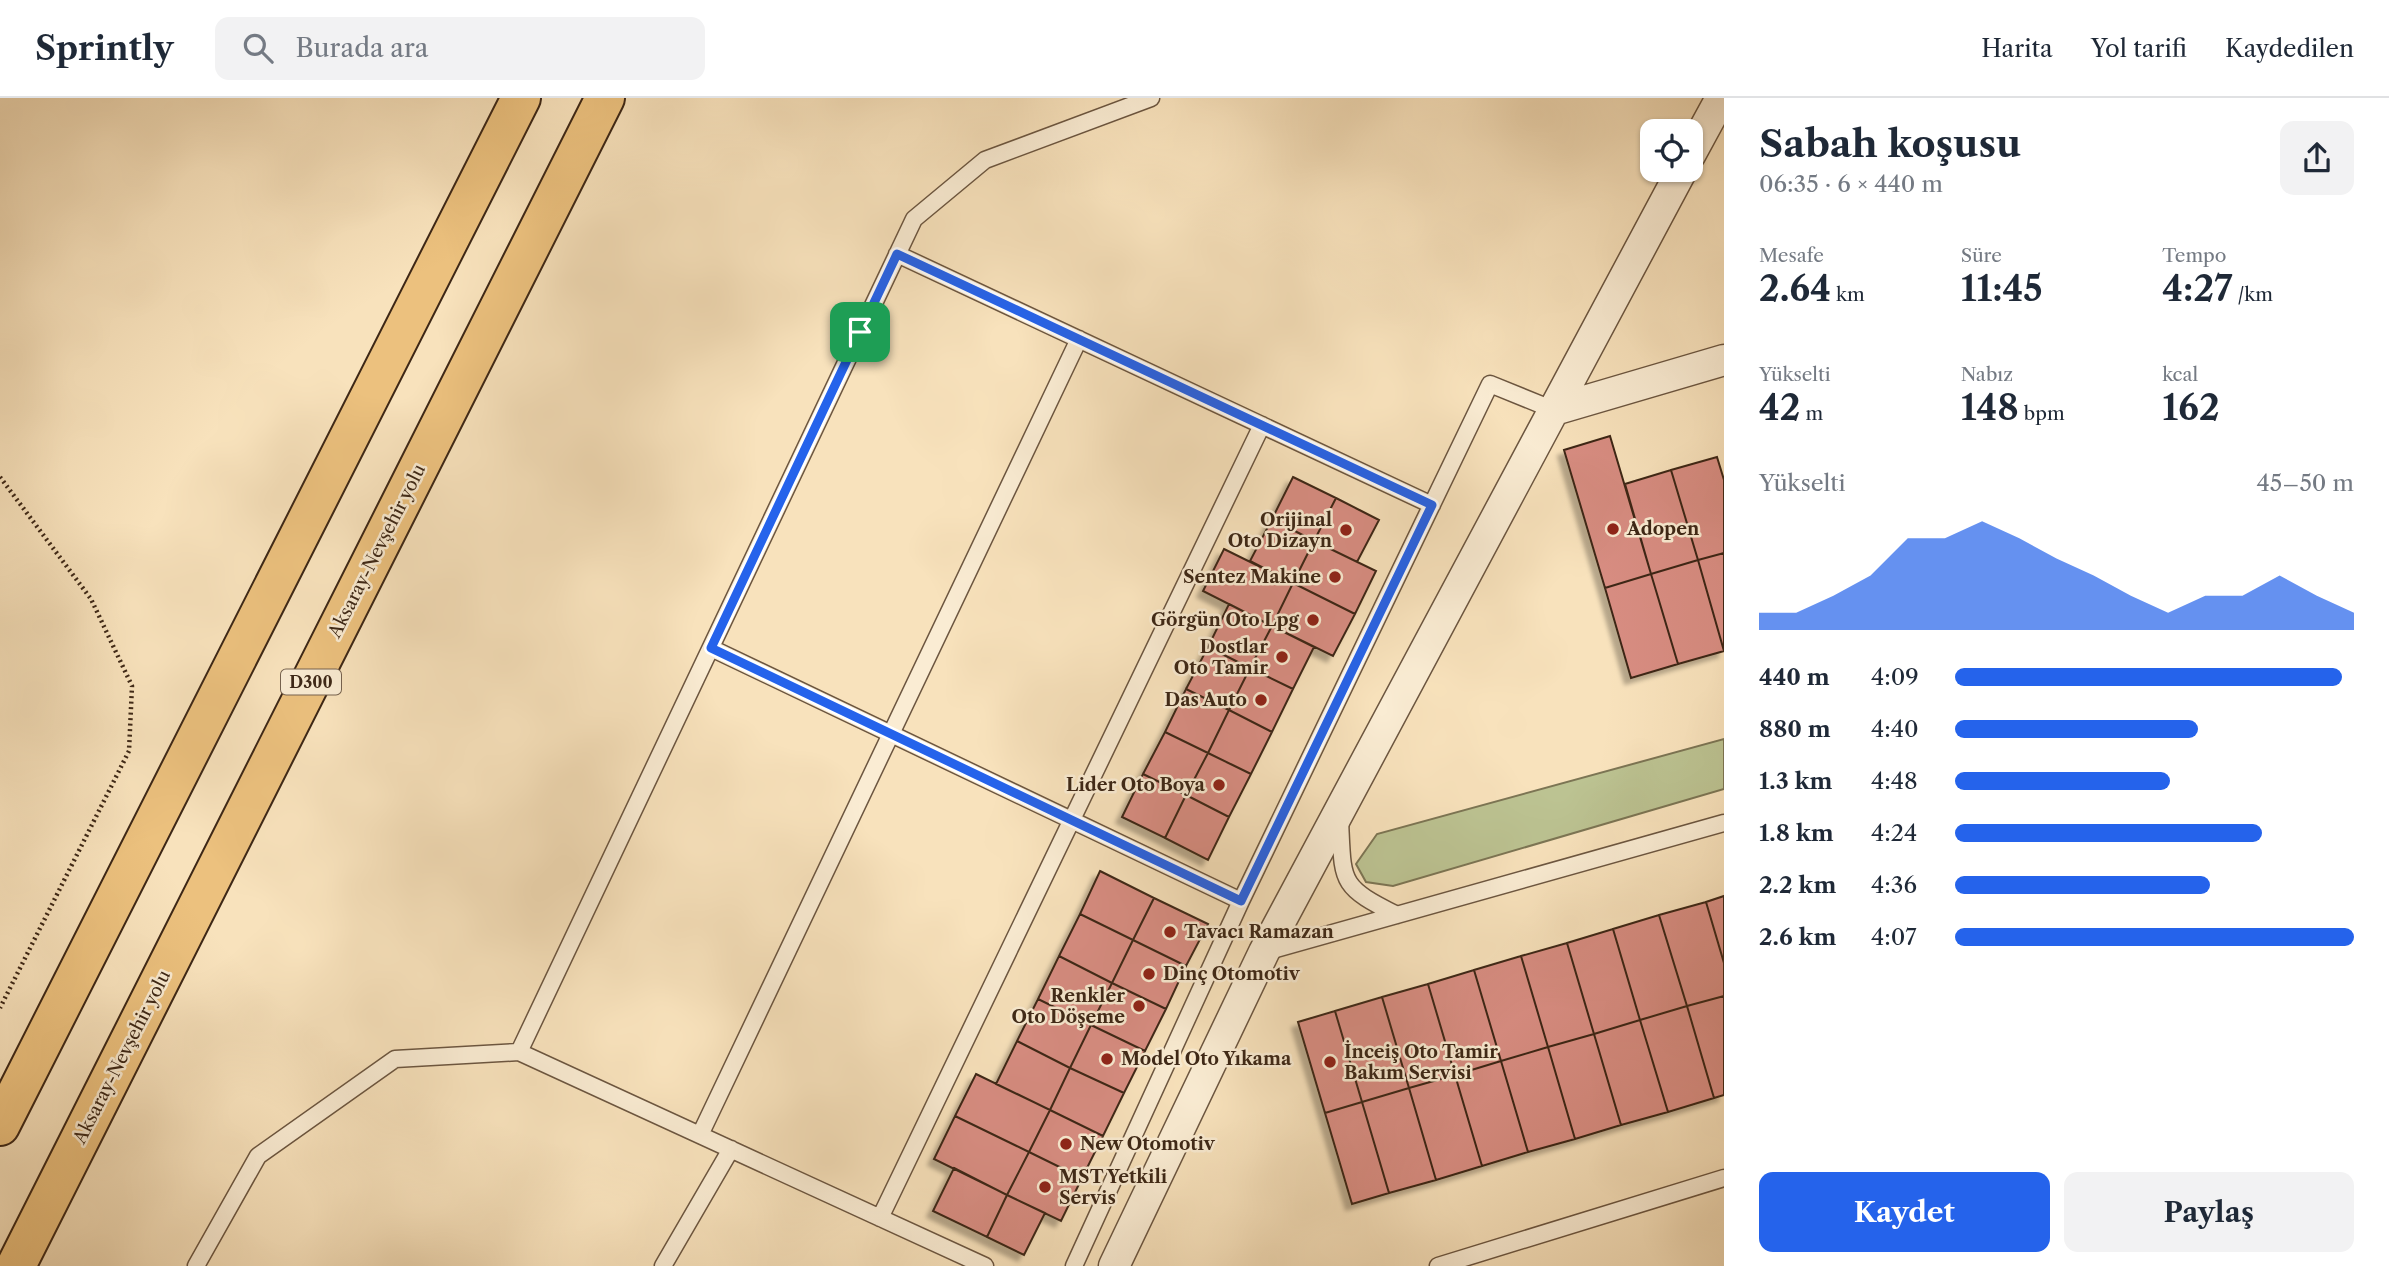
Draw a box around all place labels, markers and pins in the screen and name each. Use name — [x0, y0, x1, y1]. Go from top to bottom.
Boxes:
pin — [830, 302, 890, 362]
place label: Orijinal Oto Dizayn — [1228, 509, 1333, 552]
place label: Adopen — [1626, 518, 1700, 540]
marker: Adopen — [1605, 521, 1621, 537]
marker: Orijinal Oto Dizayn — [1338, 522, 1354, 538]
place label: Sentez Makine — [1183, 566, 1321, 588]
marker: Sentez Makine — [1327, 569, 1343, 585]
place label: Görgün Oto Lpg — [1151, 609, 1300, 631]
marker: Görgün Oto Lpg — [1305, 612, 1321, 628]
place label: Dostlar Oto Tamir — [1174, 636, 1268, 679]
marker: Dostlar Oto Tamir — [1274, 649, 1290, 665]
place label: Das Auto — [1165, 689, 1247, 711]
marker: Das Auto — [1253, 692, 1269, 708]
place label: Lider Oto Boya — [1066, 774, 1206, 796]
marker: Lider Oto Boya — [1211, 777, 1227, 793]
place label: Tavacı Ramazan — [1184, 921, 1335, 943]
marker: Tavacı Ramazan — [1162, 924, 1178, 940]
place label: Dinç Otomotiv — [1163, 963, 1301, 985]
marker: Dinç Otomotiv — [1141, 966, 1157, 982]
place label: Renkler Oto Döşeme — [1011, 985, 1125, 1028]
marker: Renkler Oto Döşeme — [1131, 998, 1147, 1014]
place label: İnceiş Oto Tamir Bakım Servisi — [1344, 1040, 1498, 1084]
place label: Model Oto Yıkama — [1121, 1048, 1292, 1070]
marker: Model Oto Yıkama — [1099, 1051, 1115, 1067]
marker: İnceiş Oto Tamir Bakım Servisi — [1322, 1054, 1338, 1070]
place label: New Otomotiv — [1080, 1133, 1216, 1155]
marker: New Otomotiv — [1058, 1136, 1074, 1152]
place label: MST Yetkili Servis — [1059, 1166, 1168, 1209]
marker: MST Yetkili Servis — [1037, 1179, 1053, 1195]

